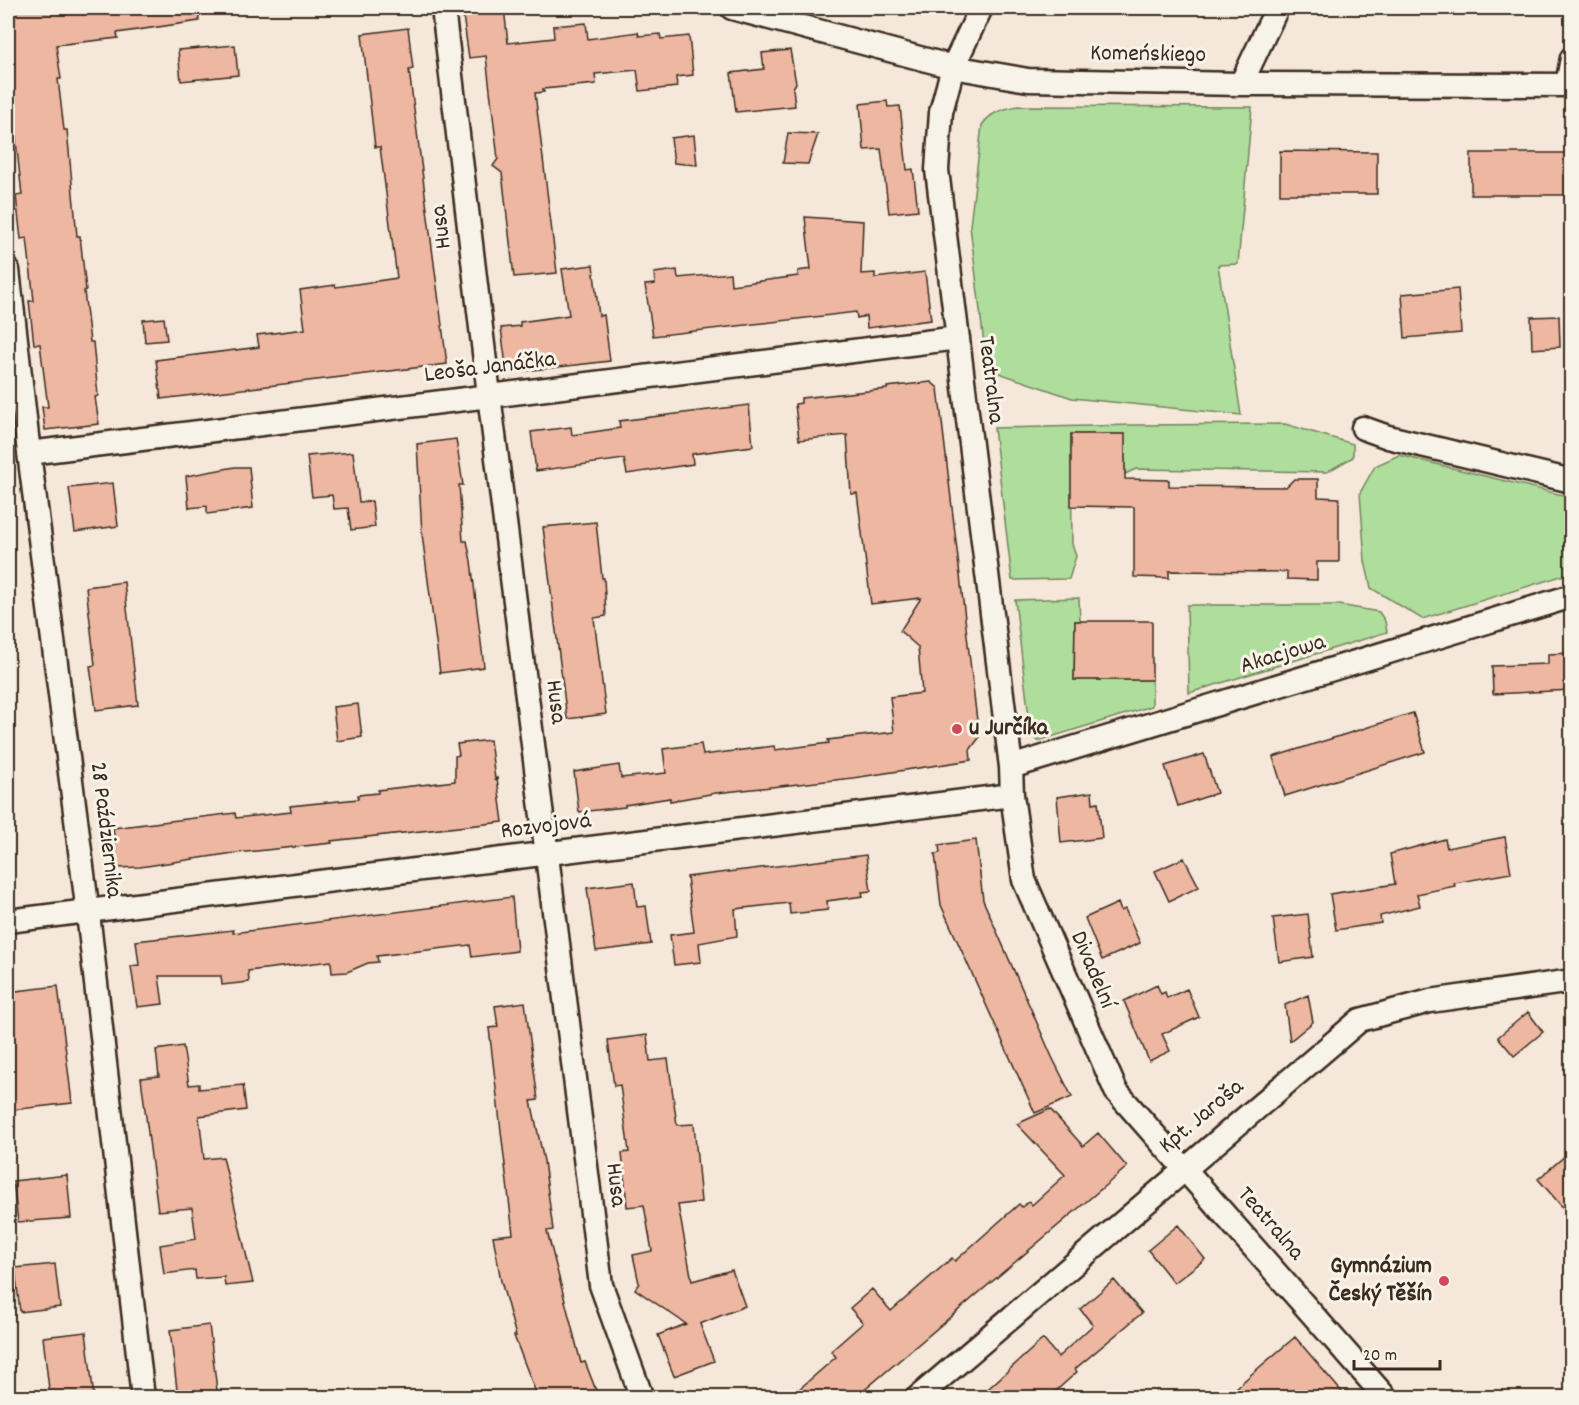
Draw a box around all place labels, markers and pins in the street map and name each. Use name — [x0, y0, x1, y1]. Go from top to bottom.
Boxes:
place label: u Jurčíka — [969, 712, 1049, 746]
marker: u Jurčíka — [950, 722, 964, 736]
place label: Gymnázium Český Těšín — [1329, 1250, 1432, 1312]
marker: Gymnázium Český Těšín — [1437, 1274, 1451, 1288]

